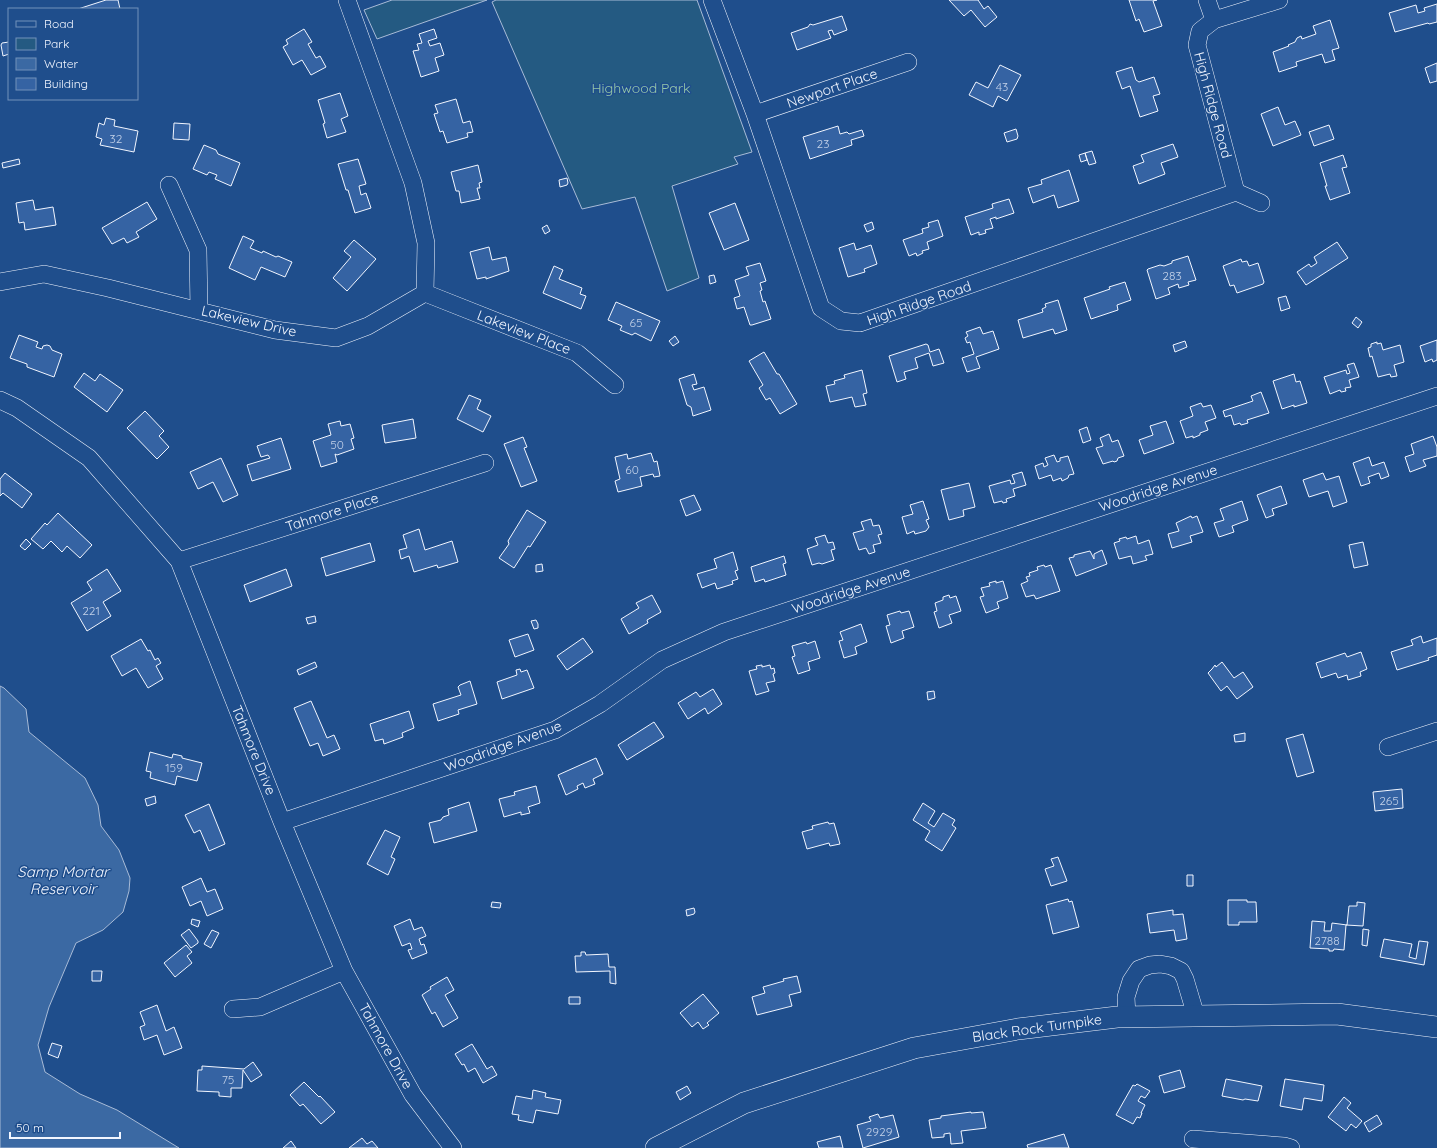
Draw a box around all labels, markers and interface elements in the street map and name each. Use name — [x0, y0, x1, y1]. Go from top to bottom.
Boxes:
legend — [8, 8, 138, 100]
text: Road — [44, 16, 74, 31]
text: Park — [44, 36, 69, 51]
street label: High Ridge Road — [1190, 50, 1236, 160]
text: Water — [44, 56, 79, 71]
street label: Newport Place — [784, 64, 880, 112]
text: Building — [44, 76, 88, 91]
park label: Highwood Park — [591, 79, 691, 97]
house number: 43 — [996, 79, 1008, 94]
house number: 32 — [110, 131, 123, 146]
house number: 23 — [817, 136, 829, 151]
house number: 283 — [1162, 268, 1182, 283]
street label: High Ridge Road — [864, 277, 974, 329]
street label: Lakeview Drive — [200, 301, 299, 341]
street label: Lakeview Place — [475, 306, 573, 358]
house number: 65 — [630, 315, 643, 330]
house number: 50 — [330, 437, 344, 452]
street label: Woodridge Avenue — [1096, 460, 1220, 516]
house number: 60 — [625, 462, 639, 477]
street label: Tahmore Place — [283, 488, 381, 536]
street label: Woodridge Avenue — [789, 562, 913, 618]
house number: 221 — [82, 603, 100, 618]
street label: Tahmore Drive — [228, 702, 280, 798]
street label: Woodridge Avenue — [442, 716, 564, 776]
house number: 159 — [165, 760, 183, 775]
house number: 265 — [1379, 793, 1399, 808]
water label: Samp Mortar Reservoir — [17, 862, 111, 898]
house number: 2788 — [1314, 933, 1340, 948]
street label: Tahmore Drive — [355, 1000, 417, 1092]
street label: Black Rock Turnpike — [971, 1010, 1103, 1046]
house number: 75 — [222, 1072, 234, 1087]
scale bar — [10, 1114, 120, 1140]
text: 50 m — [16, 1120, 44, 1135]
house number: 2929 — [866, 1124, 893, 1139]

